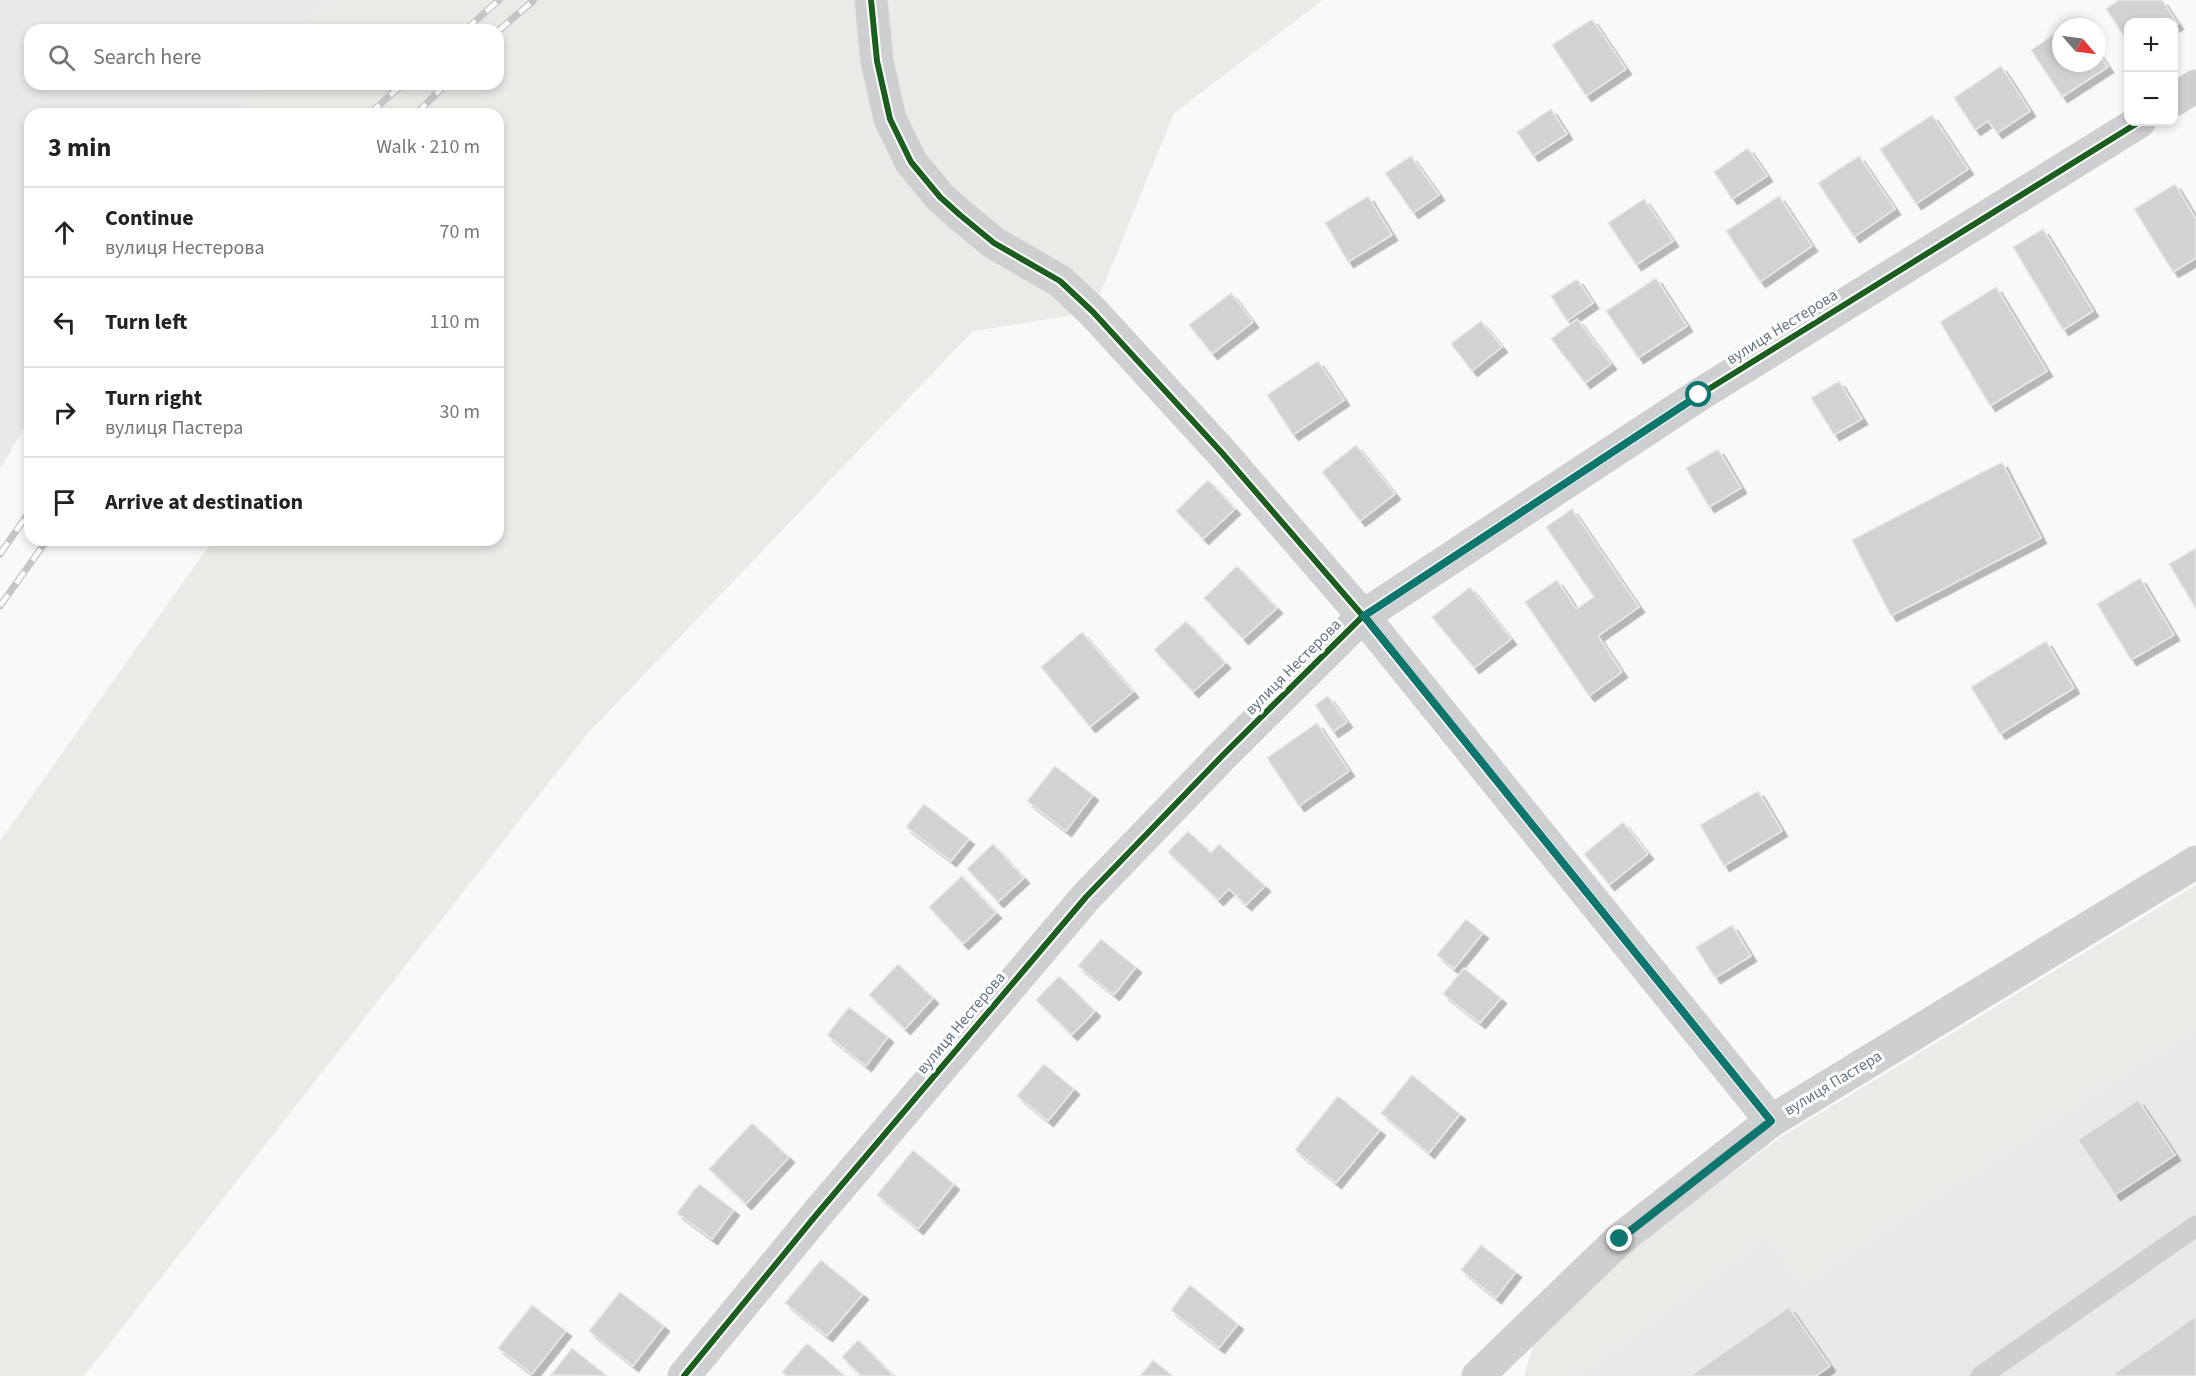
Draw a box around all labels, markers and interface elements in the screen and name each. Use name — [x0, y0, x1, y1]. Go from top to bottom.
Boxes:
north arrow — [2052, 18, 2106, 72]
map controls — [2124, 18, 2178, 126]
button: + — [2124, 18, 2178, 72]
search box — [24, 24, 504, 90]
icon: search — [45, 41, 78, 74]
text: Search here — [93, 41, 201, 73]
button: − — [2124, 72, 2178, 126]
text: 3 min — [48, 129, 111, 166]
text: Walk · 210 m — [376, 133, 480, 161]
text: Continue — [105, 202, 194, 234]
icon: ahead — [48, 216, 81, 249]
text: 70 m — [440, 218, 480, 246]
text: вулиця Нестерова — [105, 234, 265, 262]
street label: вулиця Нестерова — [1722, 284, 1842, 370]
icon: left — [48, 306, 81, 339]
text: Turn left — [105, 306, 187, 338]
text: 110 m — [430, 308, 480, 336]
route start — [1685, 381, 1711, 407]
text: Turn right — [105, 382, 202, 414]
icon: right — [48, 396, 81, 429]
text: 30 m — [440, 398, 480, 426]
text: вулиця Пастера — [105, 414, 243, 442]
icon: arrive — [48, 486, 81, 519]
text: Arrive at destination — [105, 486, 303, 518]
street label: вулиця Нестерова — [1240, 614, 1346, 720]
street label: вулиця Нестерова — [912, 967, 1010, 1079]
street label: вулиця Пастера — [1780, 1045, 1886, 1121]
route end — [1606, 1225, 1632, 1251]

